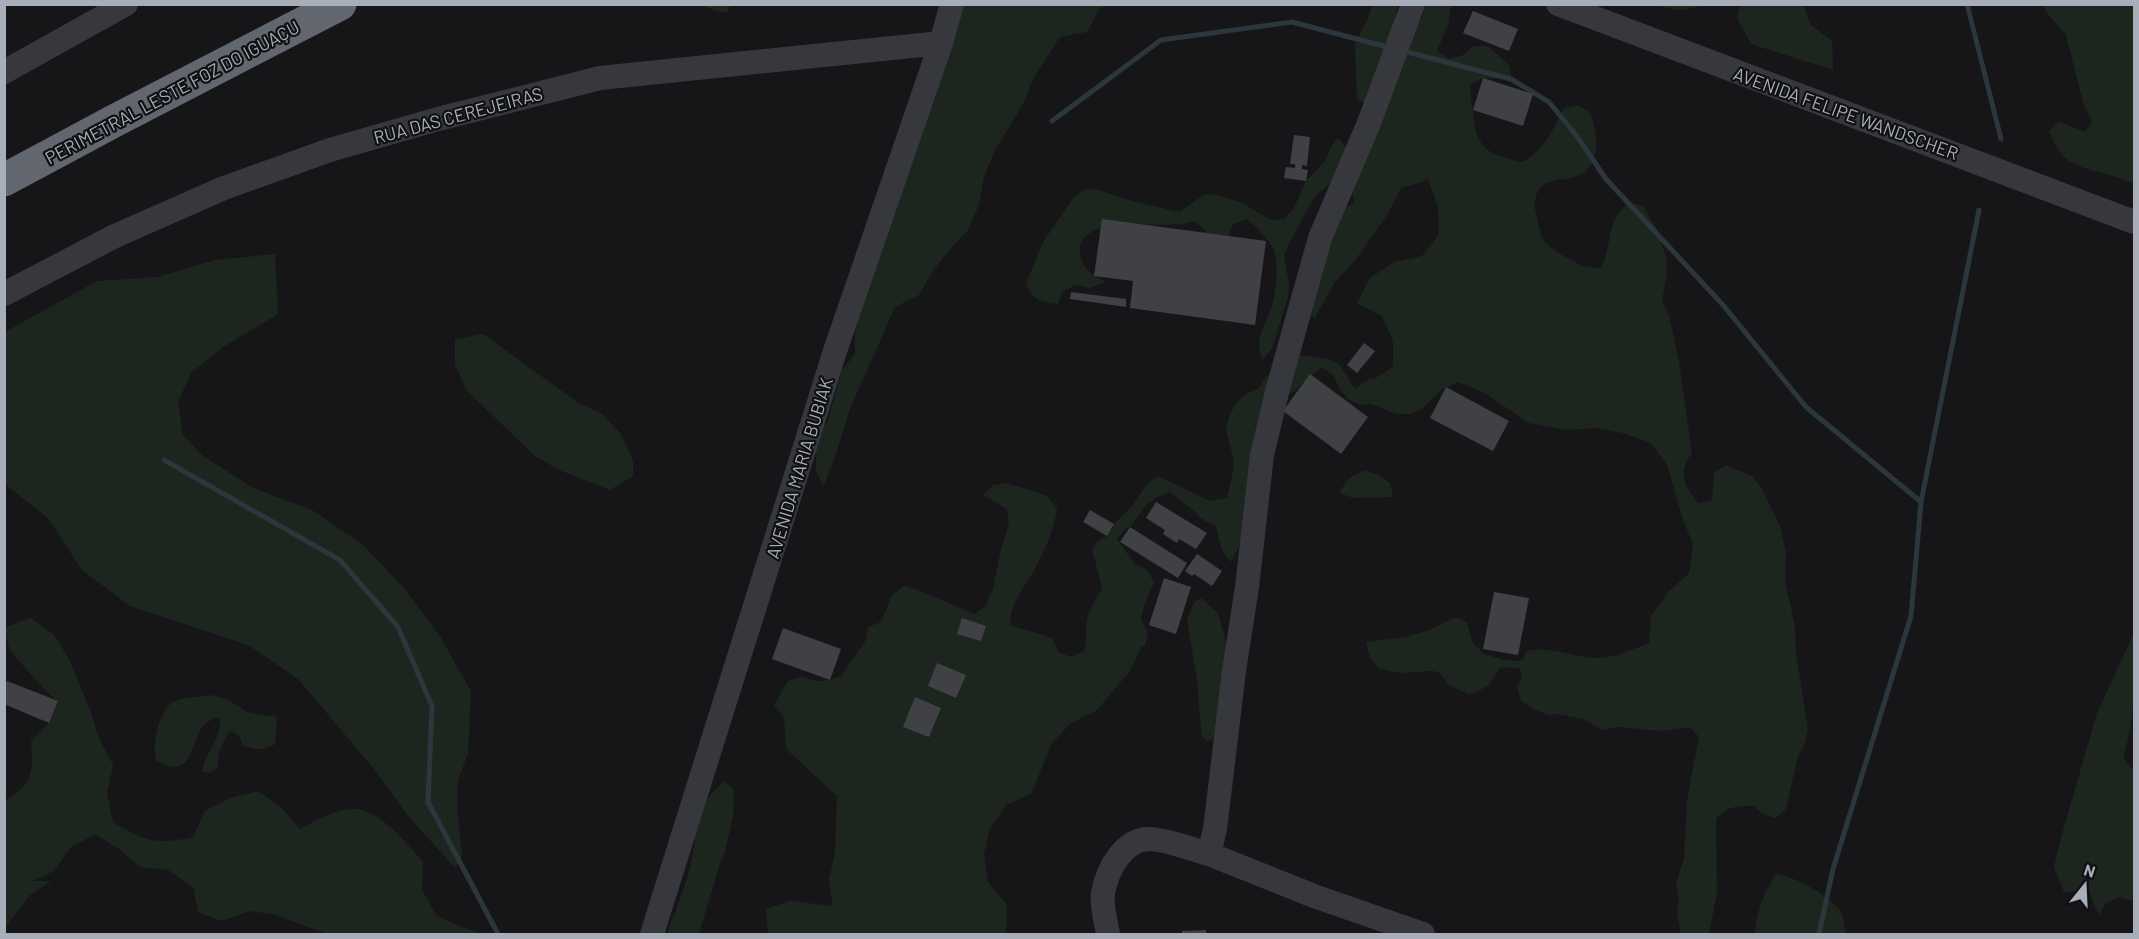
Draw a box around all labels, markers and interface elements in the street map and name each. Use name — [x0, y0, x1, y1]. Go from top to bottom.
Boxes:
street label: PERIMETRAL LESTE FOZ DO IGUAÇU — [41, 15, 303, 169]
street label: AVENIDA FELIPE WANDSCHER — [1731, 62, 1961, 164]
street label: RUA DAS CEREJEIRAS — [371, 82, 545, 148]
street label: AVENIDA MARIA BUBIAK — [761, 375, 837, 561]
north arrow — [2055, 855, 2115, 915]
text: N — [2082, 860, 2098, 881]

